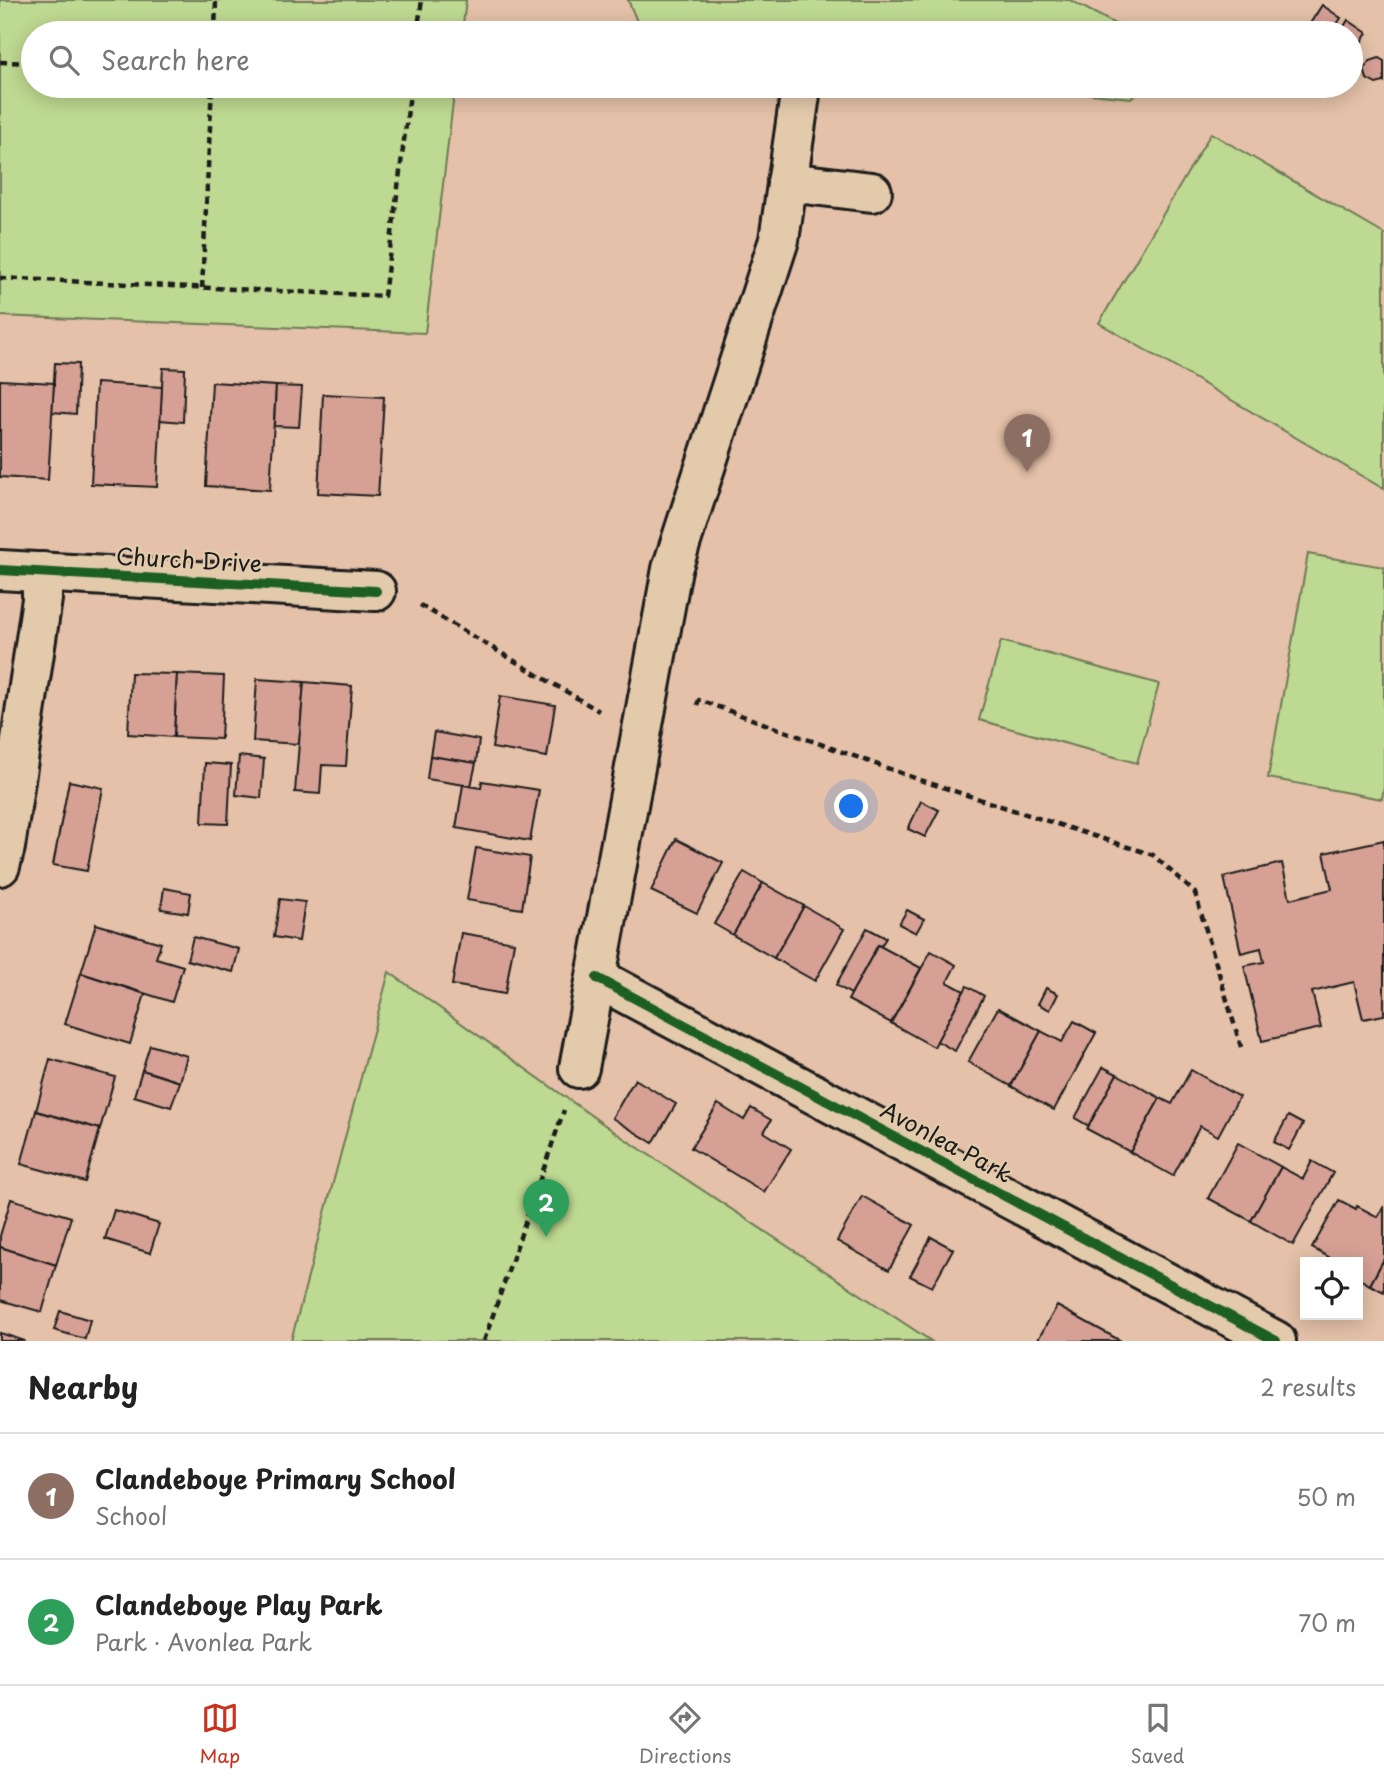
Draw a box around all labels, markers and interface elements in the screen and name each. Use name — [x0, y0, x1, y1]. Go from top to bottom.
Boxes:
search box — [21, 21, 1363, 98]
text: Search here — [101, 40, 250, 79]
icon: search — [45, 41, 83, 79]
pin: 1 — [1004, 414, 1050, 472]
street label: Church Drive — [115, 538, 263, 580]
your location — [834, 789, 868, 823]
street label: Avonlea Park — [875, 1092, 1019, 1190]
pin: 2 — [523, 1179, 569, 1237]
map controls — [1300, 1257, 1363, 1320]
button: locate — [1300, 1257, 1363, 1320]
text: Nearby — [28, 1364, 138, 1409]
text: 2 results — [1260, 1369, 1356, 1404]
text: Clandeboye Primary School — [95, 1459, 456, 1498]
text: 1 — [46, 1479, 57, 1514]
text: 50 m — [1296, 1479, 1356, 1514]
text: School — [95, 1498, 167, 1533]
text: Clandeboye Play Park — [95, 1585, 383, 1624]
text: 2 — [43, 1605, 59, 1640]
text: 70 m — [1298, 1605, 1356, 1640]
text: Park · Avonlea Park — [95, 1624, 312, 1659]
tab: Map — [200, 1699, 240, 1769]
tab: Directions — [639, 1699, 732, 1769]
tab: Saved — [1131, 1699, 1184, 1769]

